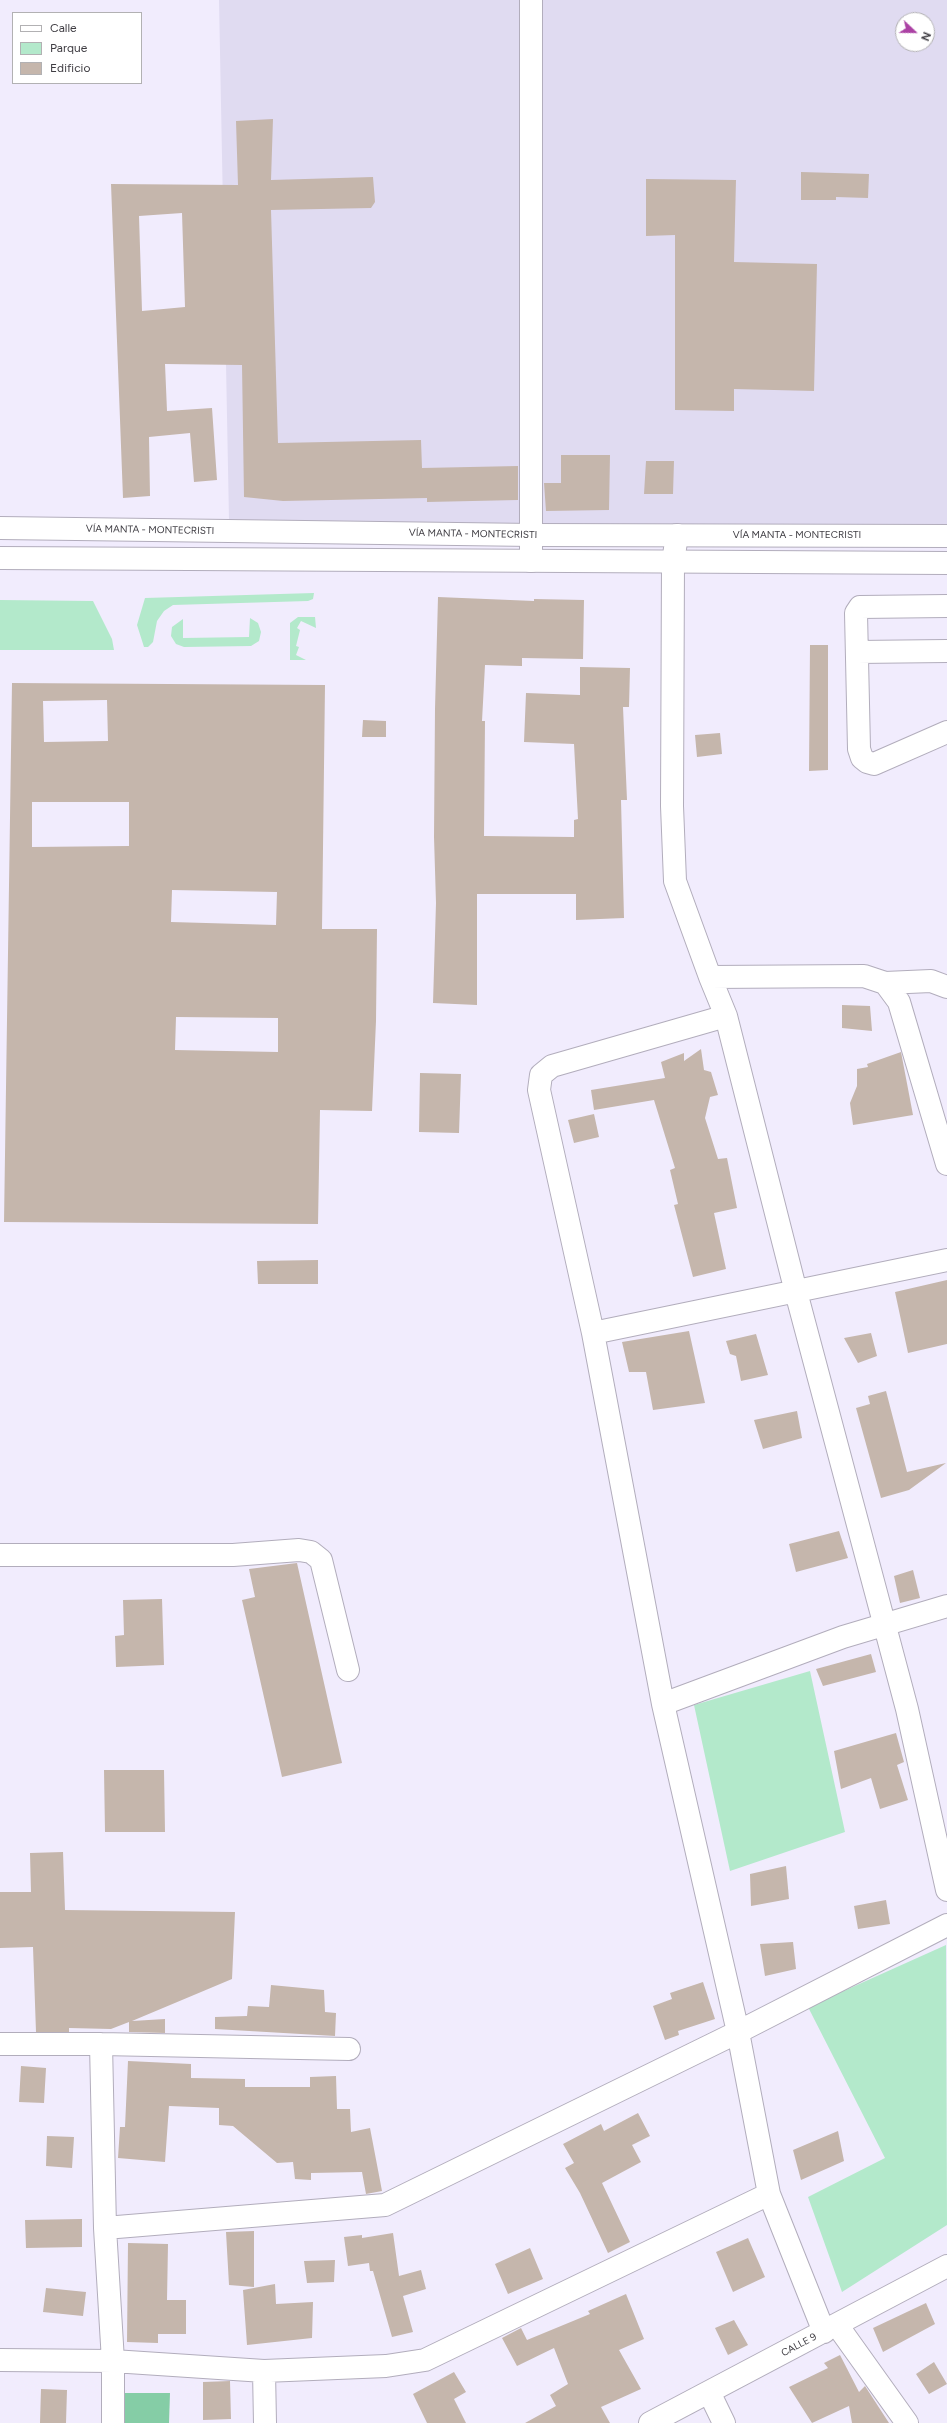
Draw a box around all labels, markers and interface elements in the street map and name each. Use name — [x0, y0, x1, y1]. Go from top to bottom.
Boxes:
legend — [12, 12, 142, 84]
north arrow — [895, 12, 935, 52]
text: Calle — [50, 21, 77, 35]
text: N — [918, 30, 933, 43]
text: Parque — [50, 41, 87, 55]
text: Edificio — [50, 61, 90, 75]
street label: VÍA MANTA - MONTECRISTI — [86, 523, 214, 537]
street label: VÍA MANTA - MONTECRISTI — [409, 527, 537, 541]
street label: VÍA MANTA - MONTECRISTI — [733, 529, 861, 541]
street label: CALLE 9 — [779, 2331, 819, 2359]

